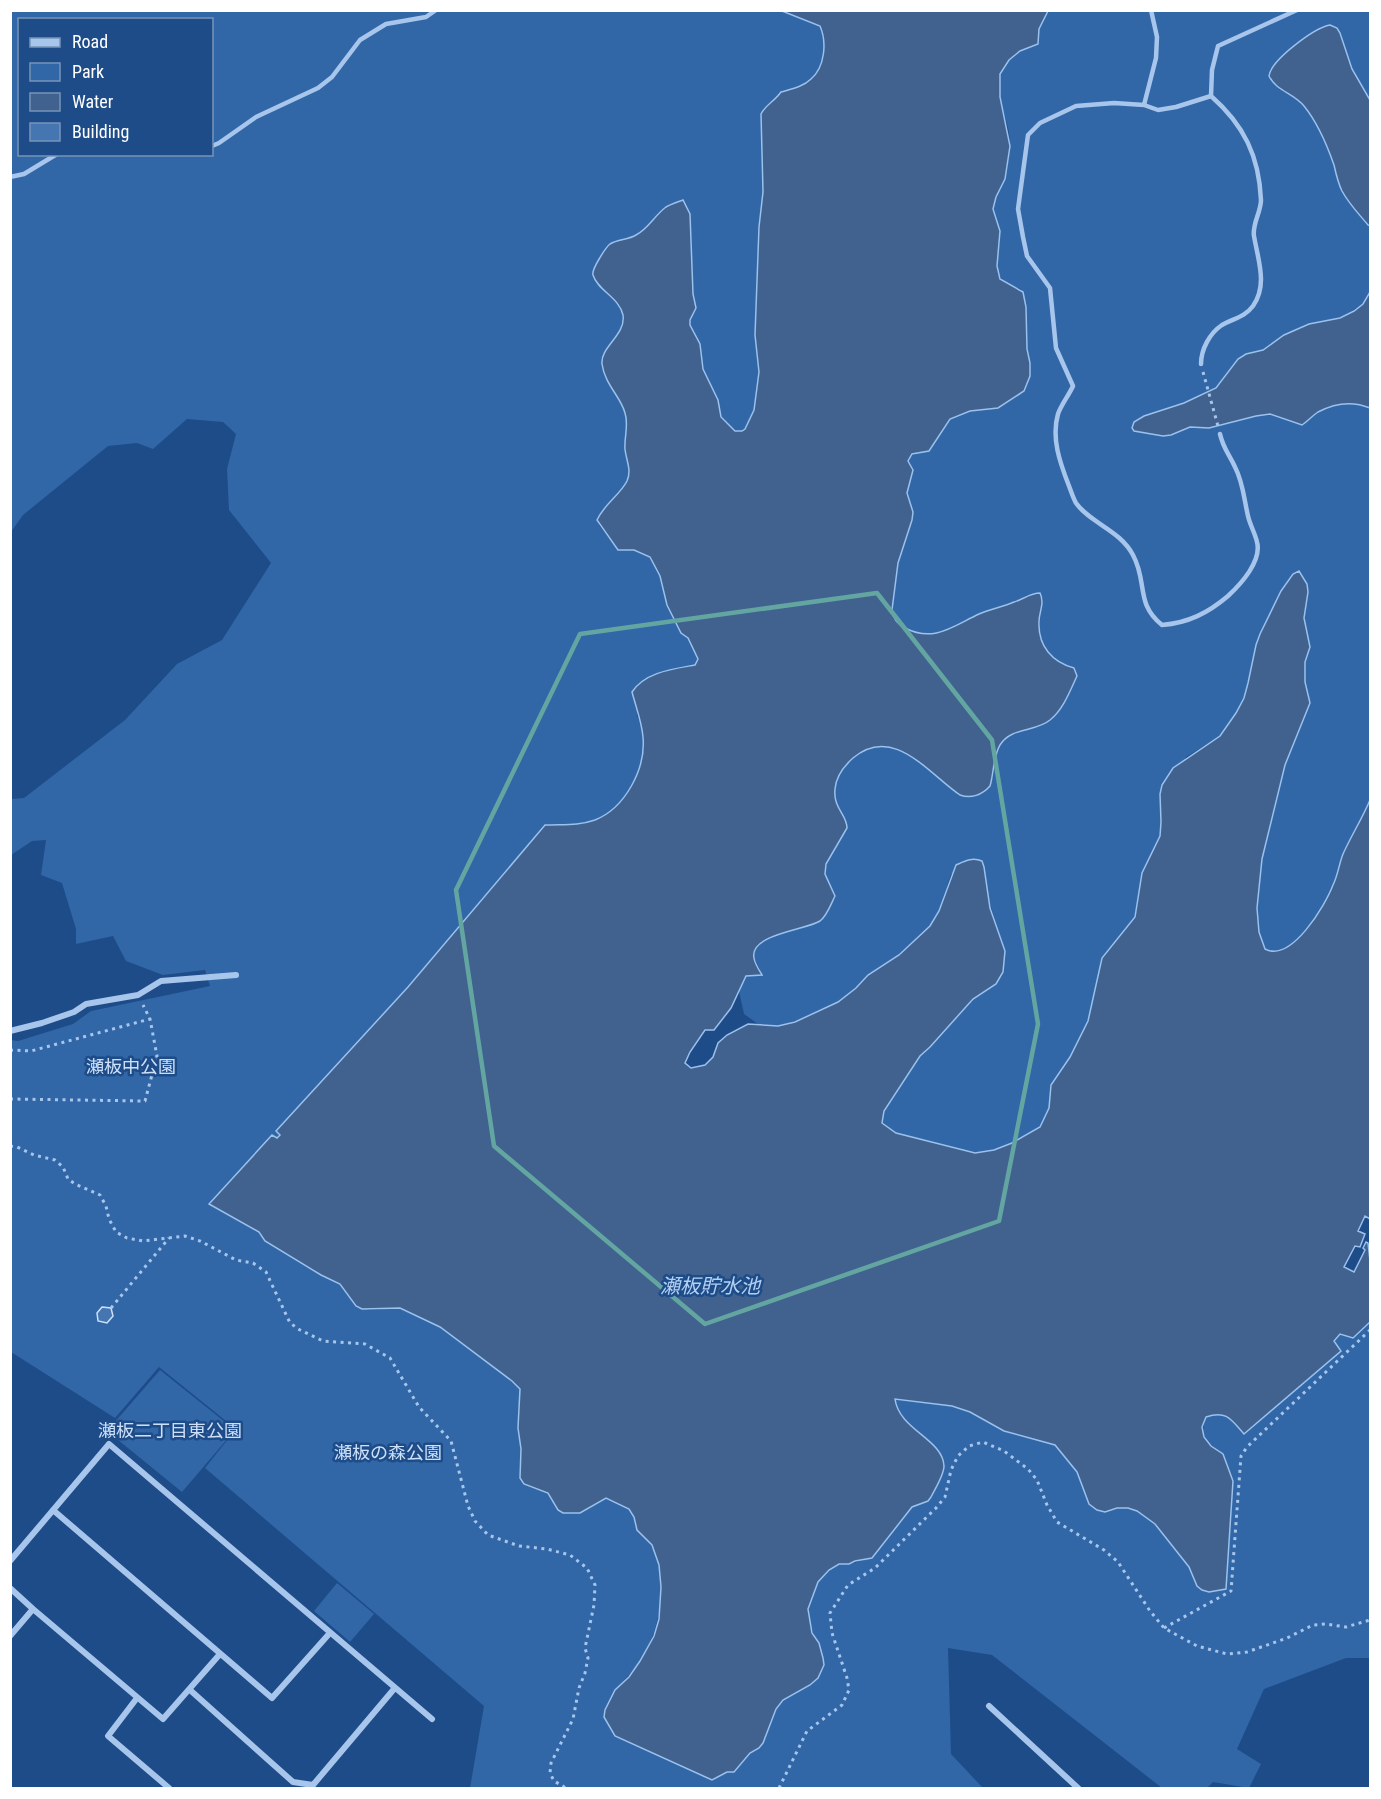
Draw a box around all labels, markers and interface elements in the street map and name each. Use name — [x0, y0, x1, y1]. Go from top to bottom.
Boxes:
legend — [18, 18, 213, 156]
text: Road — [72, 31, 108, 52]
text: Park — [72, 61, 104, 82]
text: Water — [72, 91, 114, 112]
text: Building — [72, 121, 129, 142]
park label: 瀬板中公園 — [86, 1056, 176, 1077]
water label: 瀬板貯水池 — [660, 1274, 762, 1298]
park label: 瀬板二丁目東公園 — [98, 1420, 242, 1441]
park label: 瀬板の森公園 — [334, 1442, 442, 1463]

